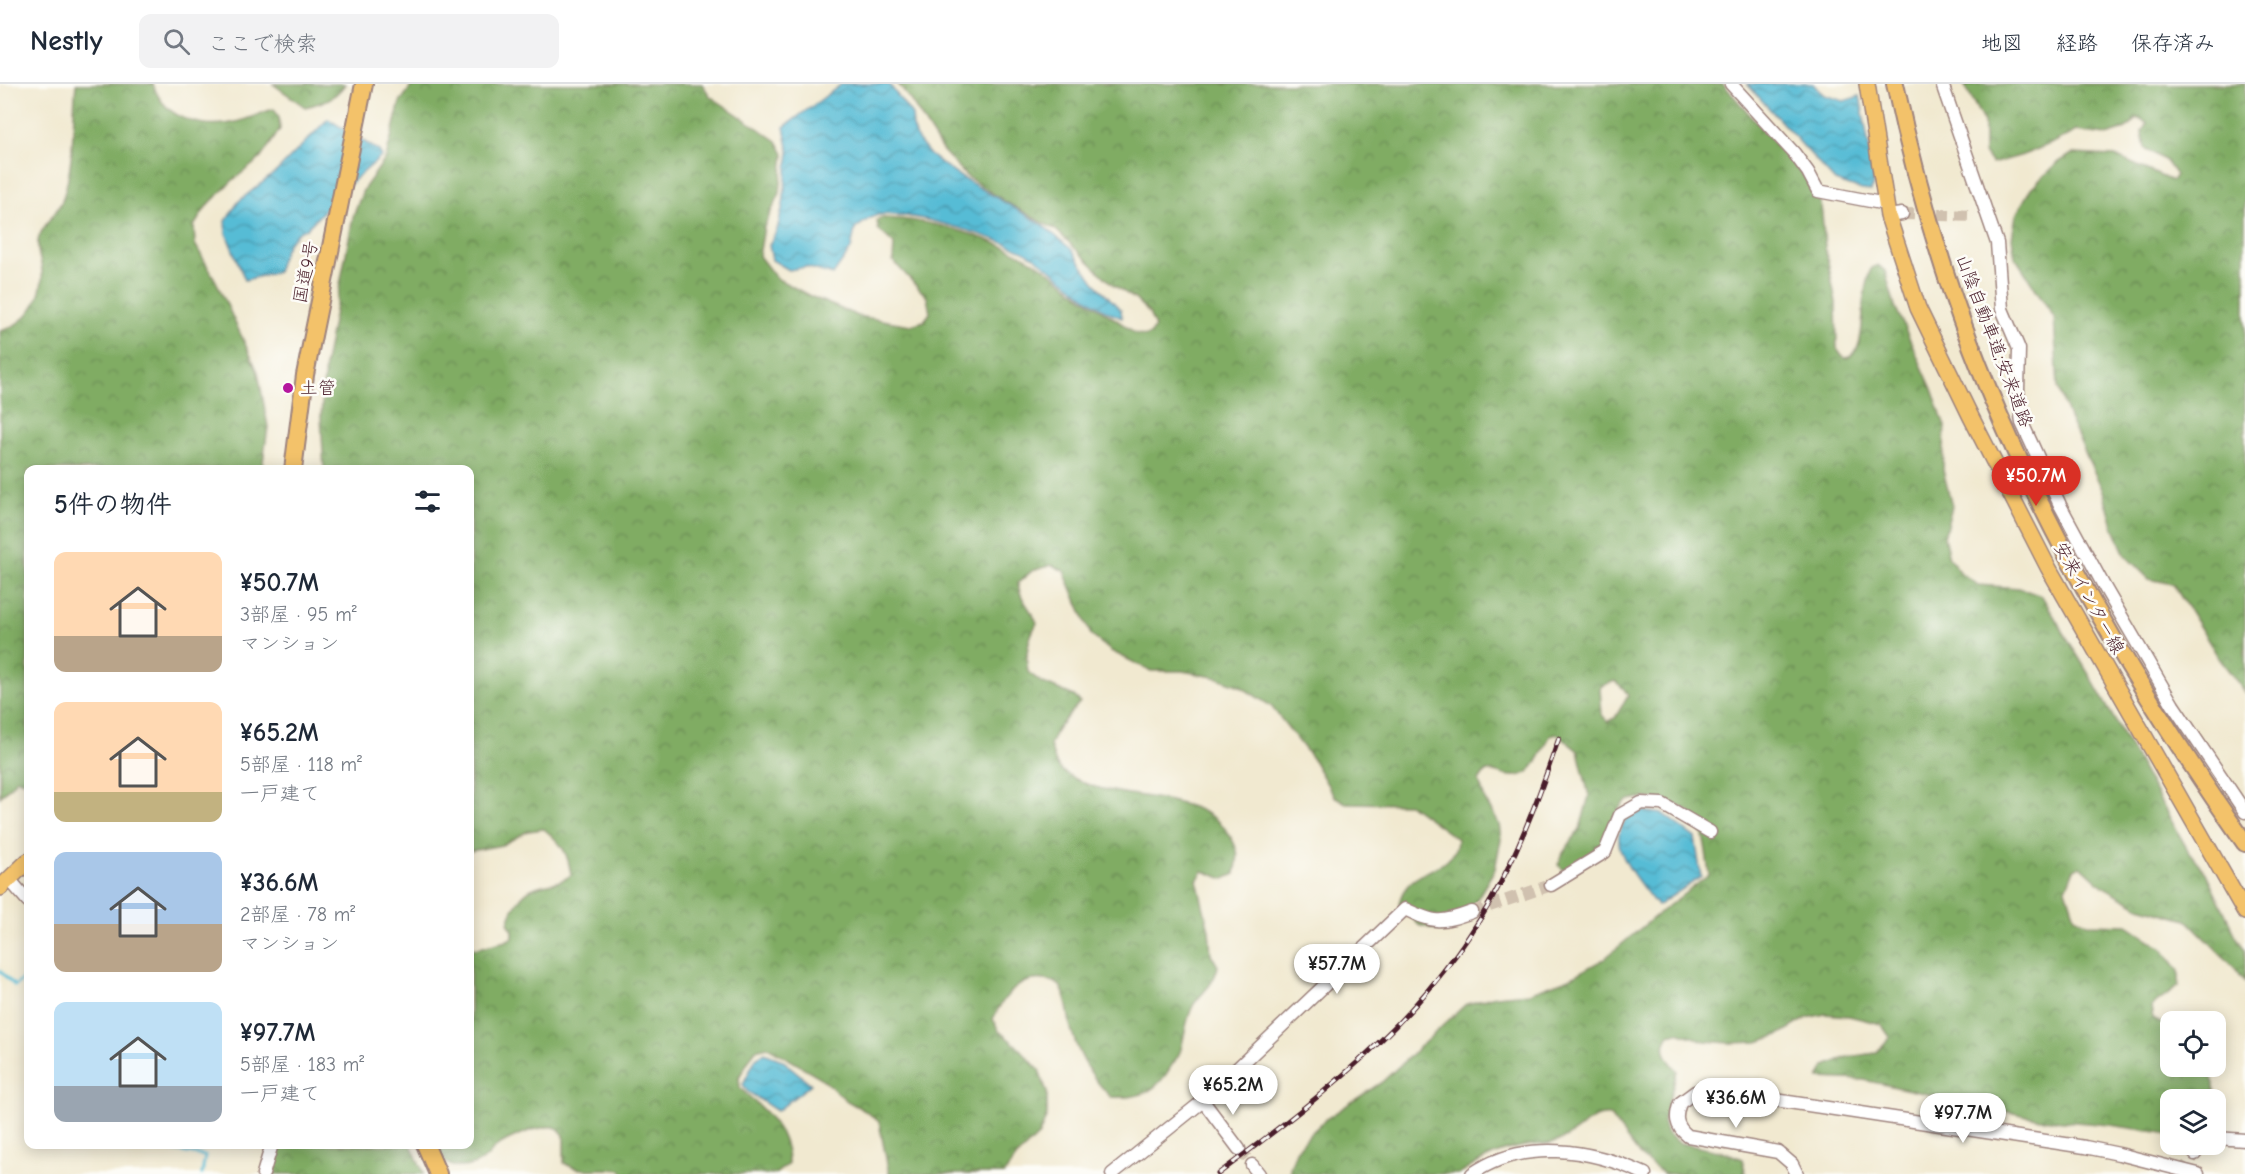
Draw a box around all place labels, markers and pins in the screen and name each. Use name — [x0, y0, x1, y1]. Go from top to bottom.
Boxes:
place label: 土管 — [300, 378, 336, 399]
marker: 土管 — [281, 381, 295, 395]
pin: ¥50.7M — [1987, 456, 2085, 507]
pin: ¥57.7M — [1288, 944, 1386, 995]
pin: ¥65.2M — [1184, 1065, 1282, 1116]
pin: ¥36.6M — [1687, 1078, 1785, 1129]
pin: ¥97.7M — [1914, 1093, 2012, 1144]

